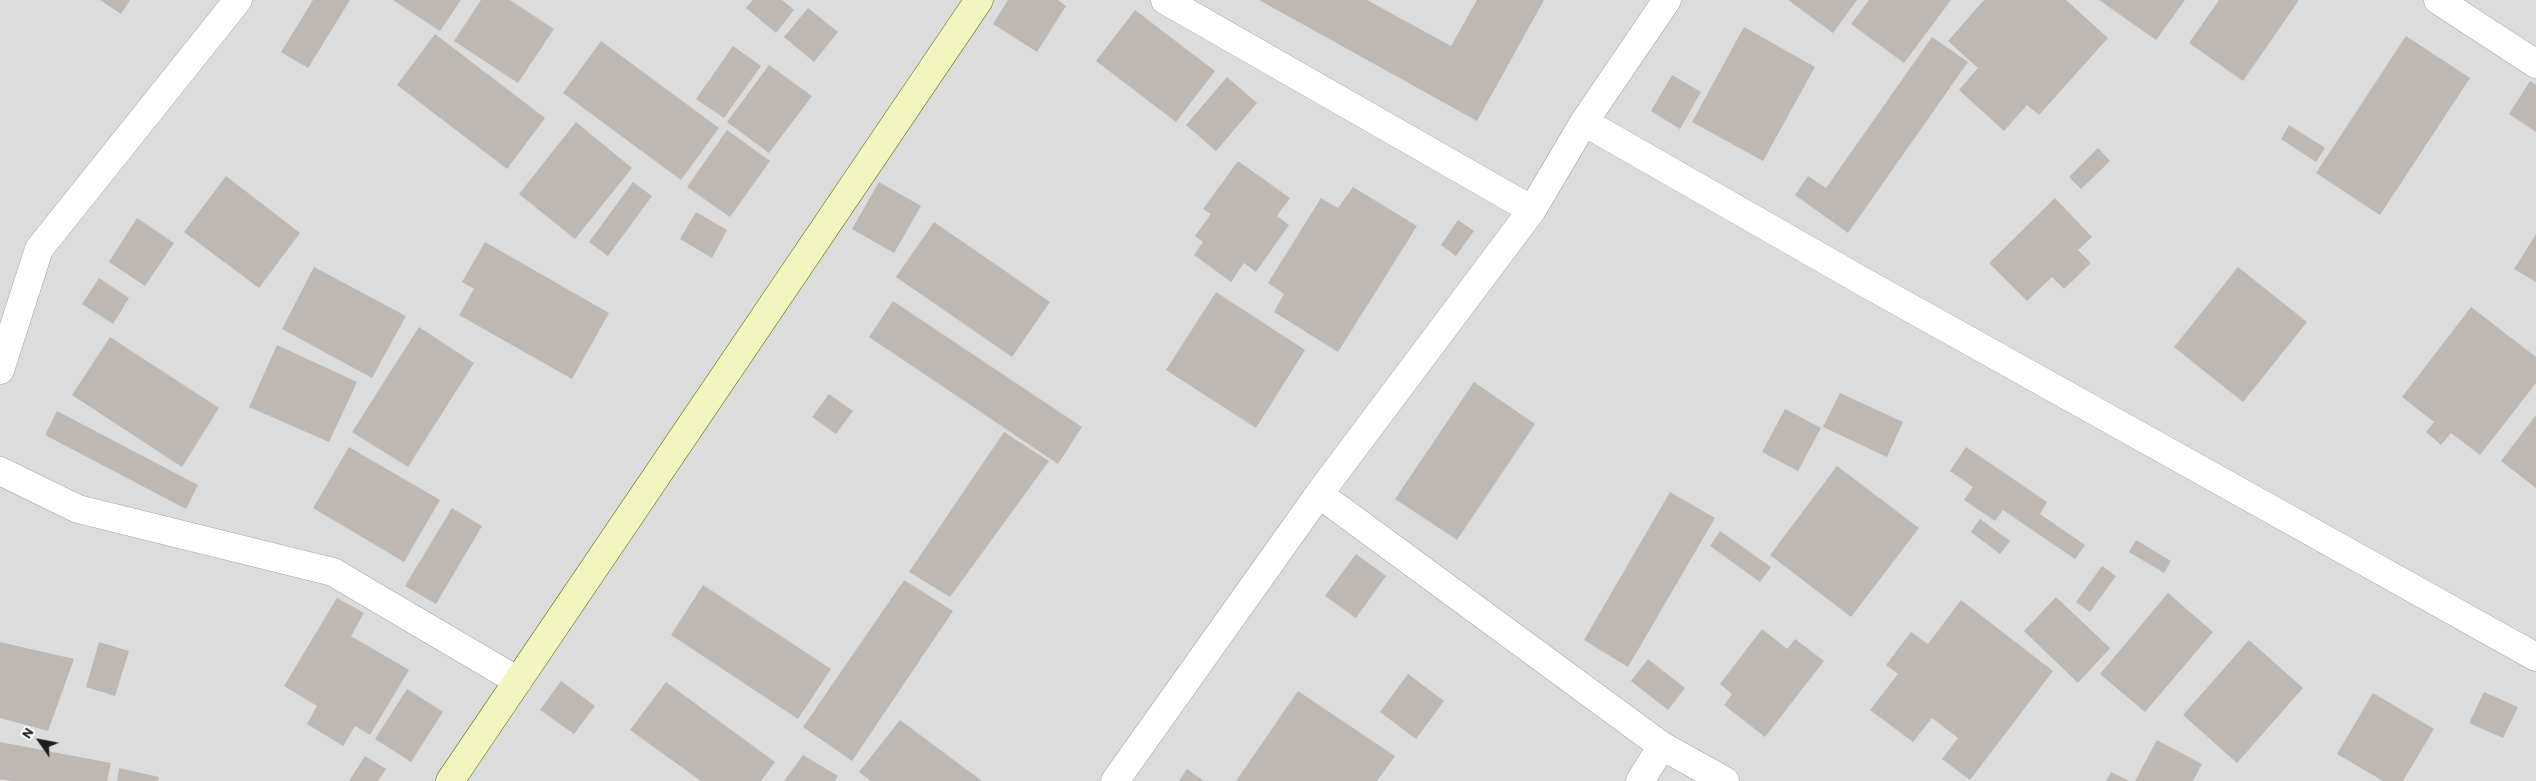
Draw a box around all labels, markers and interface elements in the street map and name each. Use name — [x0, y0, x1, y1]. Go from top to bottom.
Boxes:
north arrow — [15, 716, 65, 766]
text: N — [17, 724, 37, 741]

